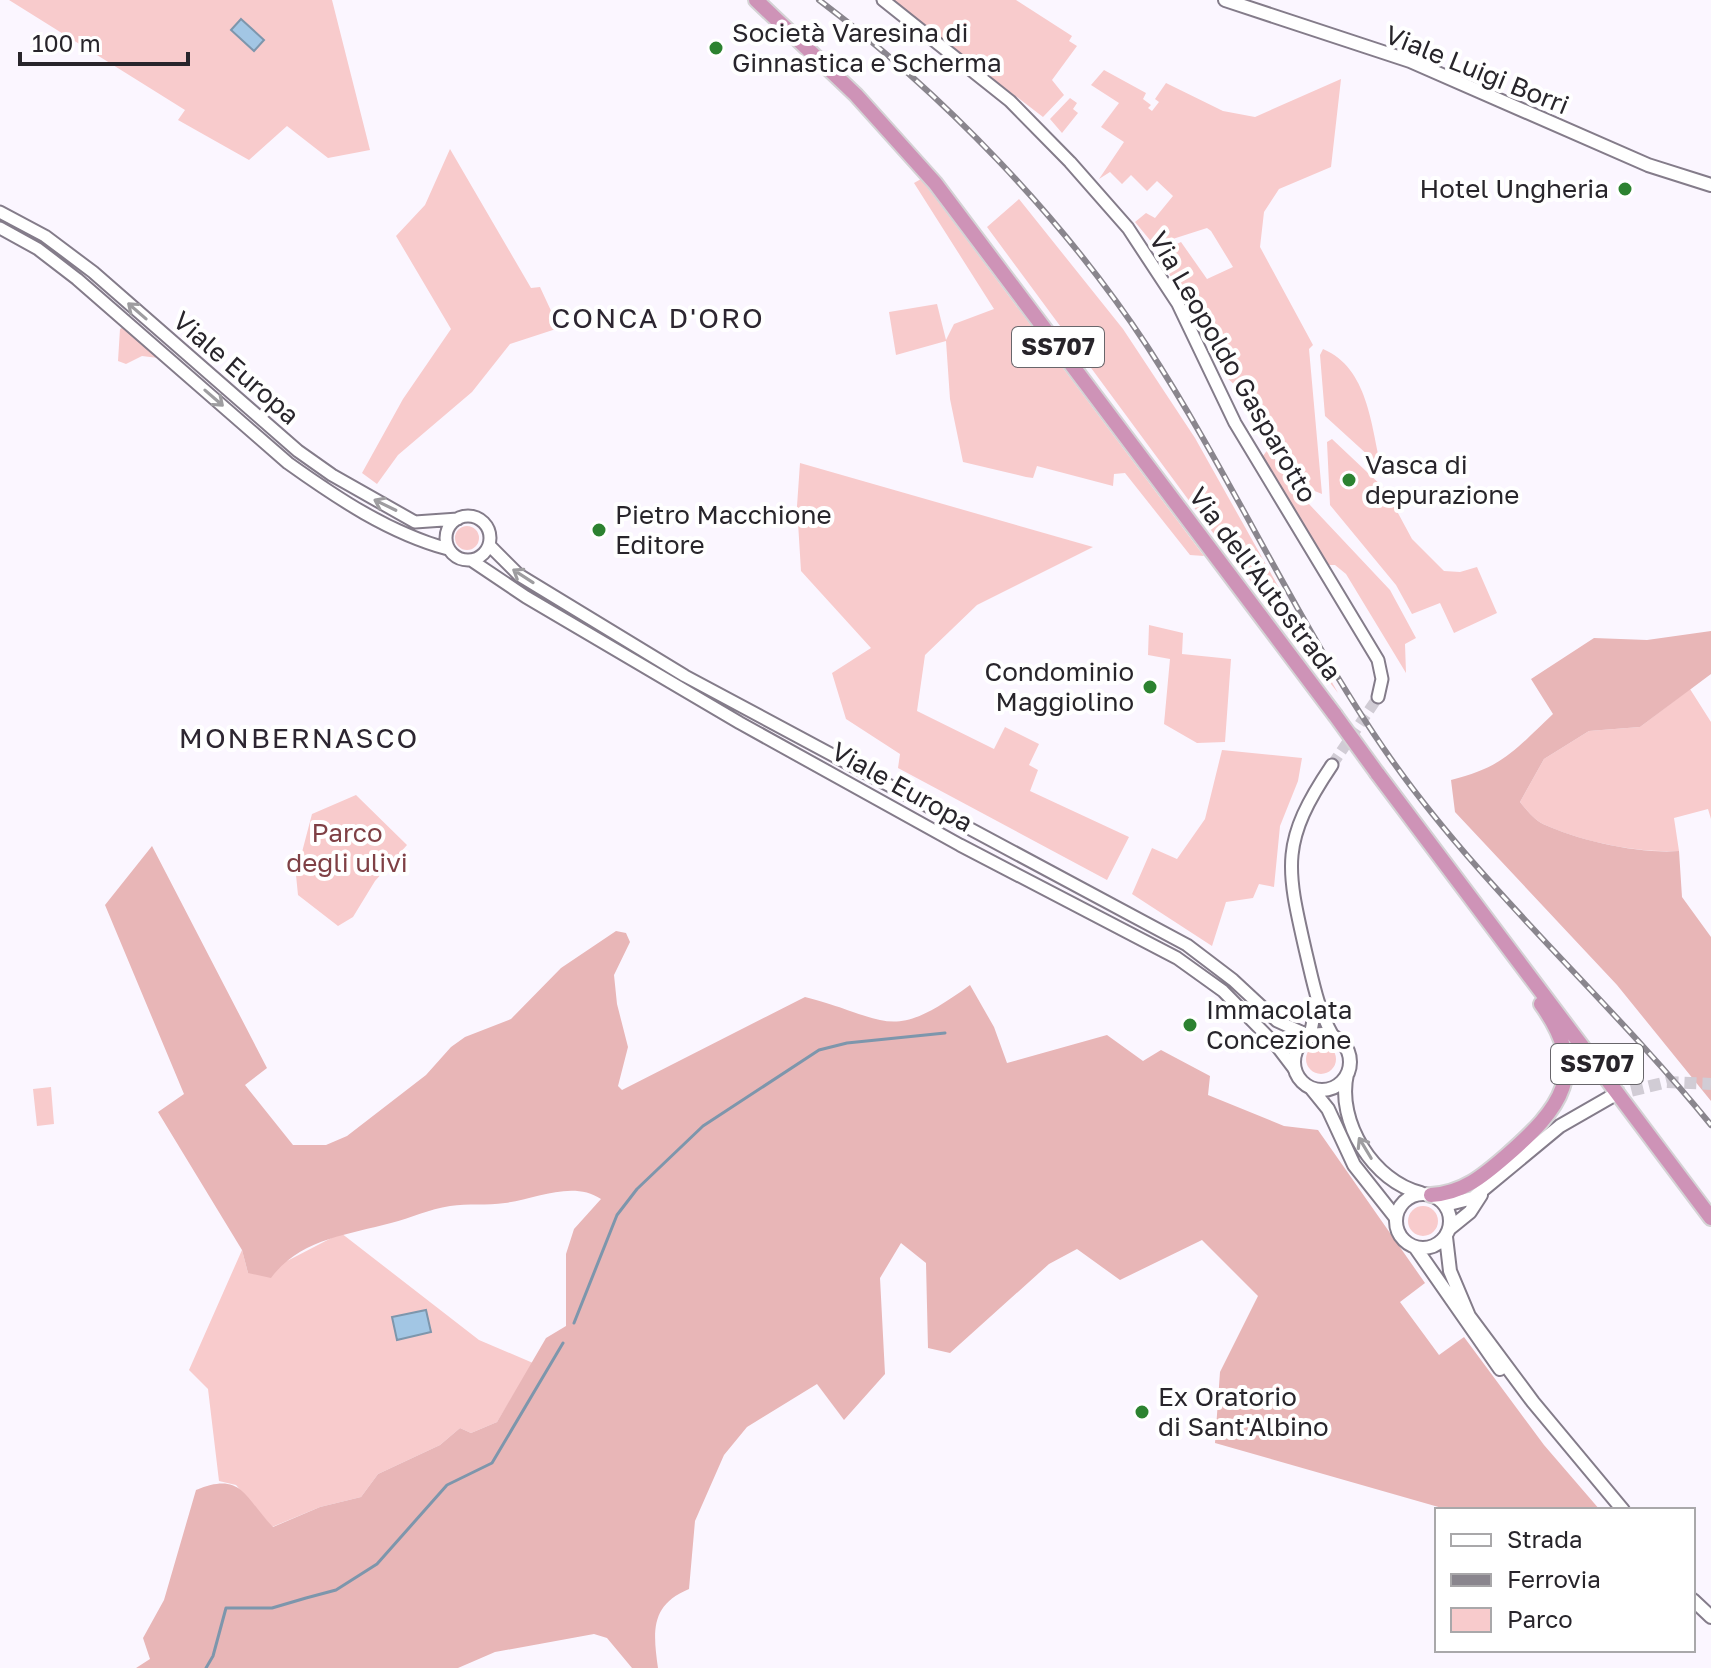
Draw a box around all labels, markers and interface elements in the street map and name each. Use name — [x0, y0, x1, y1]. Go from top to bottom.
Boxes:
scale bar — [20, 16, 188, 66]
place label: Società Varesina di Ginnastica e Scherma — [732, 17, 1002, 78]
street label: Viale Luigi Borri — [1381, 19, 1574, 121]
text: 100 m — [32, 28, 101, 57]
marker: Società Varesina di Ginnastica e Scherma — [707, 39, 725, 57]
place label: Hotel Ungheria — [1420, 173, 1609, 204]
marker: Hotel Ungheria — [1616, 180, 1634, 198]
street label: Via Leopoldo Gasparotto — [1143, 226, 1324, 508]
district label: CONCA D'ORO — [551, 301, 765, 334]
one-way arrow — [127, 302, 147, 320]
street label: Viale Europa — [167, 305, 306, 431]
road number: SS707 — [1012, 327, 1104, 367]
one-way arrow — [203, 389, 224, 407]
place label: Vasca di depurazione — [1365, 449, 1519, 510]
marker: Vasca di depurazione — [1340, 471, 1358, 489]
street label: Via dell'Autostrada — [1183, 481, 1348, 686]
one-way arrow — [373, 497, 397, 512]
place label: Pietro Macchione Editore — [615, 499, 831, 560]
marker: Pietro Macchione Editore — [590, 521, 608, 539]
one-way arrow — [512, 568, 535, 584]
place label: Condominio Maggiolino — [985, 656, 1134, 717]
marker: Condominio Maggiolino — [1141, 678, 1159, 696]
district label: MONBERNASCO — [179, 721, 419, 754]
street label: Viale Europa — [826, 735, 978, 838]
park label: Parco degli ulivi — [286, 817, 408, 878]
place label: Immacolata Concezione — [1206, 994, 1352, 1055]
marker: Immacolata Concezione — [1181, 1016, 1199, 1034]
road number: SS707 — [1551, 1044, 1643, 1084]
one-way arrow — [1357, 1137, 1373, 1160]
place label: Ex Oratorio di Sant'Albino — [1158, 1381, 1329, 1442]
marker: Ex Oratorio di Sant'Albino — [1133, 1403, 1151, 1421]
legend — [1435, 1508, 1695, 1652]
text: Strada — [1507, 1524, 1582, 1553]
text: Ferrovia — [1507, 1564, 1601, 1593]
text: Parco — [1507, 1604, 1573, 1633]

